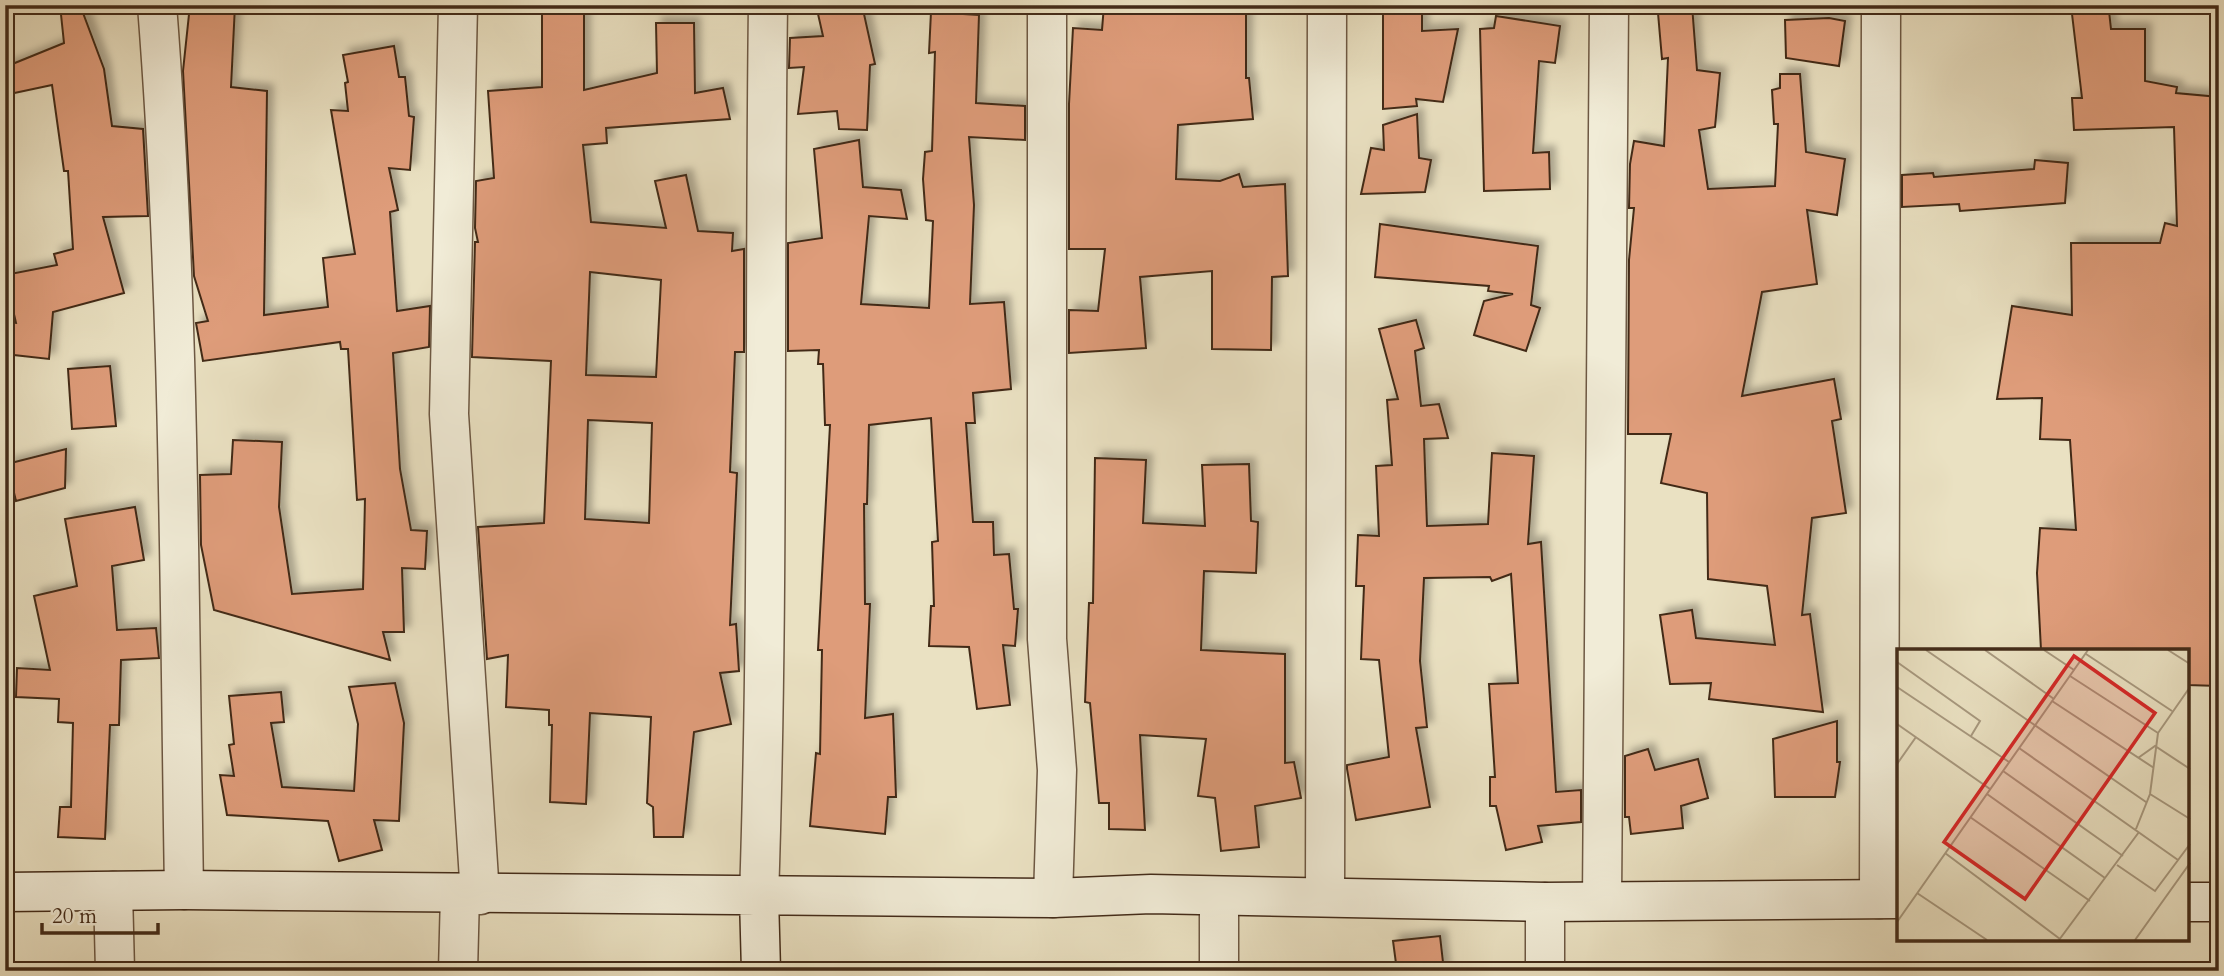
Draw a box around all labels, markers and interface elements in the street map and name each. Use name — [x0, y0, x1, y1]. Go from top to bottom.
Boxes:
inset map — [1897, 649, 2189, 941]
scale bar — [42, 892, 158, 936]
text: 20 m — [52, 902, 97, 931]

